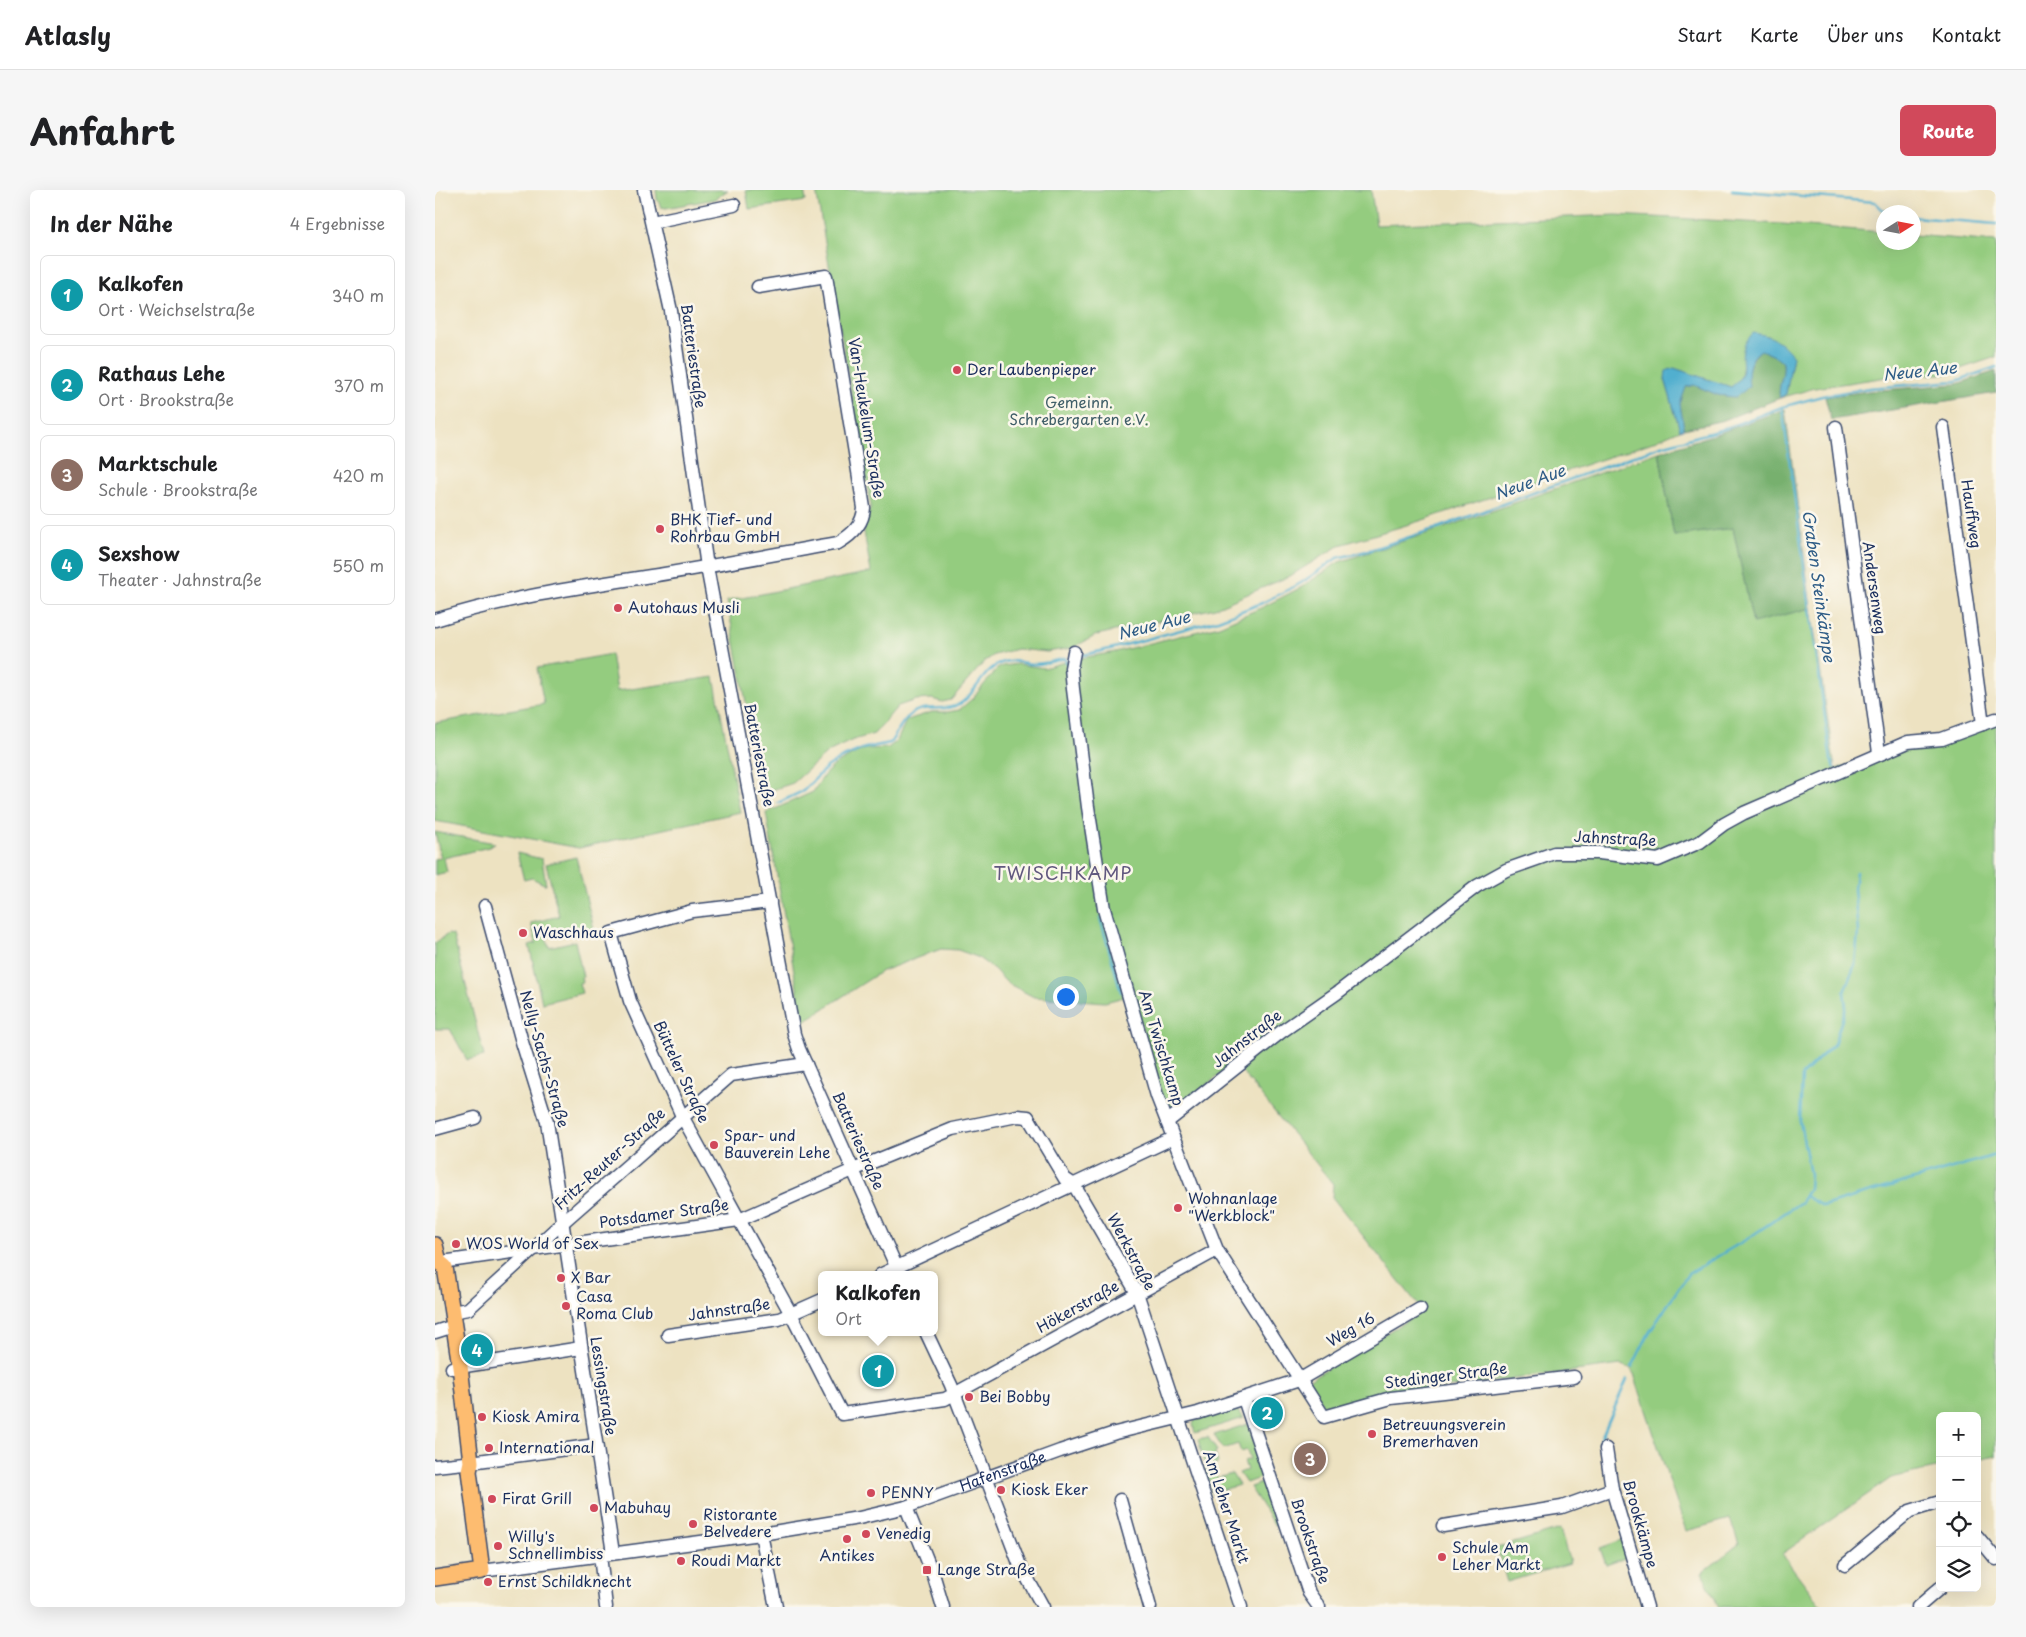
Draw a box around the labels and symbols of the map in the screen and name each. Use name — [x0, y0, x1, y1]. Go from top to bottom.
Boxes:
north arrow — [1876, 205, 1921, 250]
street label: Batteriestraße — [676, 302, 713, 409]
street label: Van-Heukelum-Straße — [843, 336, 892, 500]
water label: Neue Aue — [1882, 354, 1959, 386]
place label: Der Laubenpieper — [967, 357, 1096, 380]
marker: Der Laubenpieper — [951, 364, 963, 376]
park label: Gemeinn. Schrebergarten e.V. — [1009, 390, 1149, 430]
water label: Neue Aue — [1491, 457, 1569, 505]
street label: Hauffweg — [1956, 478, 1989, 550]
place label: BHK Tief- und Rohrbau GmbH — [670, 507, 780, 547]
water label: Graben Steinkämpe — [1797, 508, 1843, 665]
marker: BHK Tief- und Rohrbau GmbH — [654, 523, 666, 535]
street label: Andersenweg — [1858, 540, 1893, 636]
place label: Autohaus Musli — [628, 595, 740, 618]
marker: Autohaus Musli — [612, 602, 624, 614]
water label: Neue Aue — [1115, 603, 1194, 645]
street label: Batteriestraße — [739, 701, 782, 808]
street label: Jahnstraße — [1573, 824, 1657, 851]
district label: TWISCHKAMP — [994, 859, 1132, 886]
place label: Waschhaus — [533, 920, 614, 943]
marker: Waschhaus — [517, 927, 529, 939]
your location — [1053, 984, 1079, 1010]
street label: Nelly-Sachs-Straße — [515, 987, 576, 1130]
street label: Am Twischkamp — [1134, 987, 1191, 1108]
street label: Jahnstraße — [1206, 1003, 1286, 1072]
street label: Bütteler Straße — [649, 1016, 716, 1126]
street label: Batteriestraße — [828, 1088, 891, 1193]
street label: Fritz-Reuter-Straße — [548, 1101, 670, 1214]
place label: Spar- und Bauverein Lehe — [724, 1123, 830, 1163]
marker: Spar- und Bauverein Lehe — [708, 1139, 720, 1151]
place label: Wohnanlage "Werkblock" — [1188, 1186, 1278, 1226]
street label: Potsdamer Straße — [598, 1192, 730, 1233]
marker: Wohnanlage "Werkblock" — [1172, 1202, 1184, 1214]
street label: Werkstraße — [1102, 1209, 1162, 1294]
place label: WOS World of Sex — [466, 1231, 599, 1254]
marker: WOS World of Sex — [450, 1238, 462, 1250]
place label: X Bar — [571, 1265, 611, 1288]
marker: X Bar — [555, 1272, 567, 1284]
street label: Hökerstraße — [1032, 1274, 1123, 1338]
place label: Casa Roma Club — [576, 1284, 653, 1324]
street label: Jahnstraße — [686, 1291, 771, 1326]
marker: Casa Roma Club — [560, 1300, 572, 1312]
street label: Weg 16 — [1322, 1306, 1379, 1352]
pin: 4 — [461, 1331, 493, 1369]
street label: Lessingstraße — [585, 1335, 624, 1437]
pin: 1 — [862, 1352, 894, 1390]
street label: Stedinger Straße — [1383, 1356, 1508, 1393]
place label: Bei Bobby — [979, 1384, 1051, 1407]
marker: Bei Bobby — [963, 1391, 975, 1403]
pin: 2 — [1251, 1394, 1283, 1432]
place label: Kiosk Amira — [492, 1404, 580, 1427]
marker: Kiosk Amira — [476, 1411, 488, 1423]
place label: Betreuungsverein Bremerhaven — [1382, 1412, 1506, 1452]
marker: Betreuungsverein Bremerhaven — [1366, 1428, 1378, 1440]
place label: International — [499, 1435, 594, 1458]
pin: 3 — [1294, 1440, 1326, 1478]
marker: International — [483, 1442, 495, 1454]
street label: Hafenstraße — [956, 1444, 1049, 1497]
street label: Am Leher Markt — [1198, 1447, 1257, 1566]
place label: Kiosk Eker — [1011, 1477, 1088, 1500]
street label: Brookkämpe — [1618, 1477, 1665, 1571]
place label: PENNY — [881, 1480, 934, 1503]
marker: Kiosk Eker — [995, 1484, 1007, 1496]
place label: Firat Grill — [502, 1486, 572, 1509]
marker: PENNY — [865, 1487, 877, 1499]
marker: Firat Grill — [486, 1493, 498, 1505]
street label: Brookstraße — [1286, 1494, 1337, 1587]
place label: Mabuhay — [604, 1495, 671, 1518]
marker: Mabuhay — [588, 1502, 600, 1514]
place label: Ristorante Belvedere — [703, 1502, 777, 1542]
marker: Ristorante Belvedere — [687, 1518, 699, 1530]
place label: Venedig — [876, 1521, 931, 1544]
place label: Willy's Schnellimbiss — [508, 1524, 603, 1564]
marker: Venedig — [860, 1528, 872, 1540]
marker: Antikes — [841, 1533, 853, 1545]
place label: Schule Am Leher Markt — [1452, 1535, 1541, 1575]
marker: Willy's Schnellimbiss — [492, 1540, 504, 1552]
place label: Antikes — [819, 1543, 875, 1566]
place label: Roudi Markt — [691, 1548, 781, 1571]
marker: Schule Am Leher Markt — [1436, 1551, 1448, 1563]
marker: Roudi Markt — [675, 1555, 687, 1567]
place label: Lange Straße — [937, 1557, 1035, 1580]
marker: Lange Straße — [921, 1564, 933, 1576]
place label: Ernst Schildknecht — [498, 1569, 632, 1592]
marker: Ernst Schildknecht — [482, 1576, 494, 1588]

